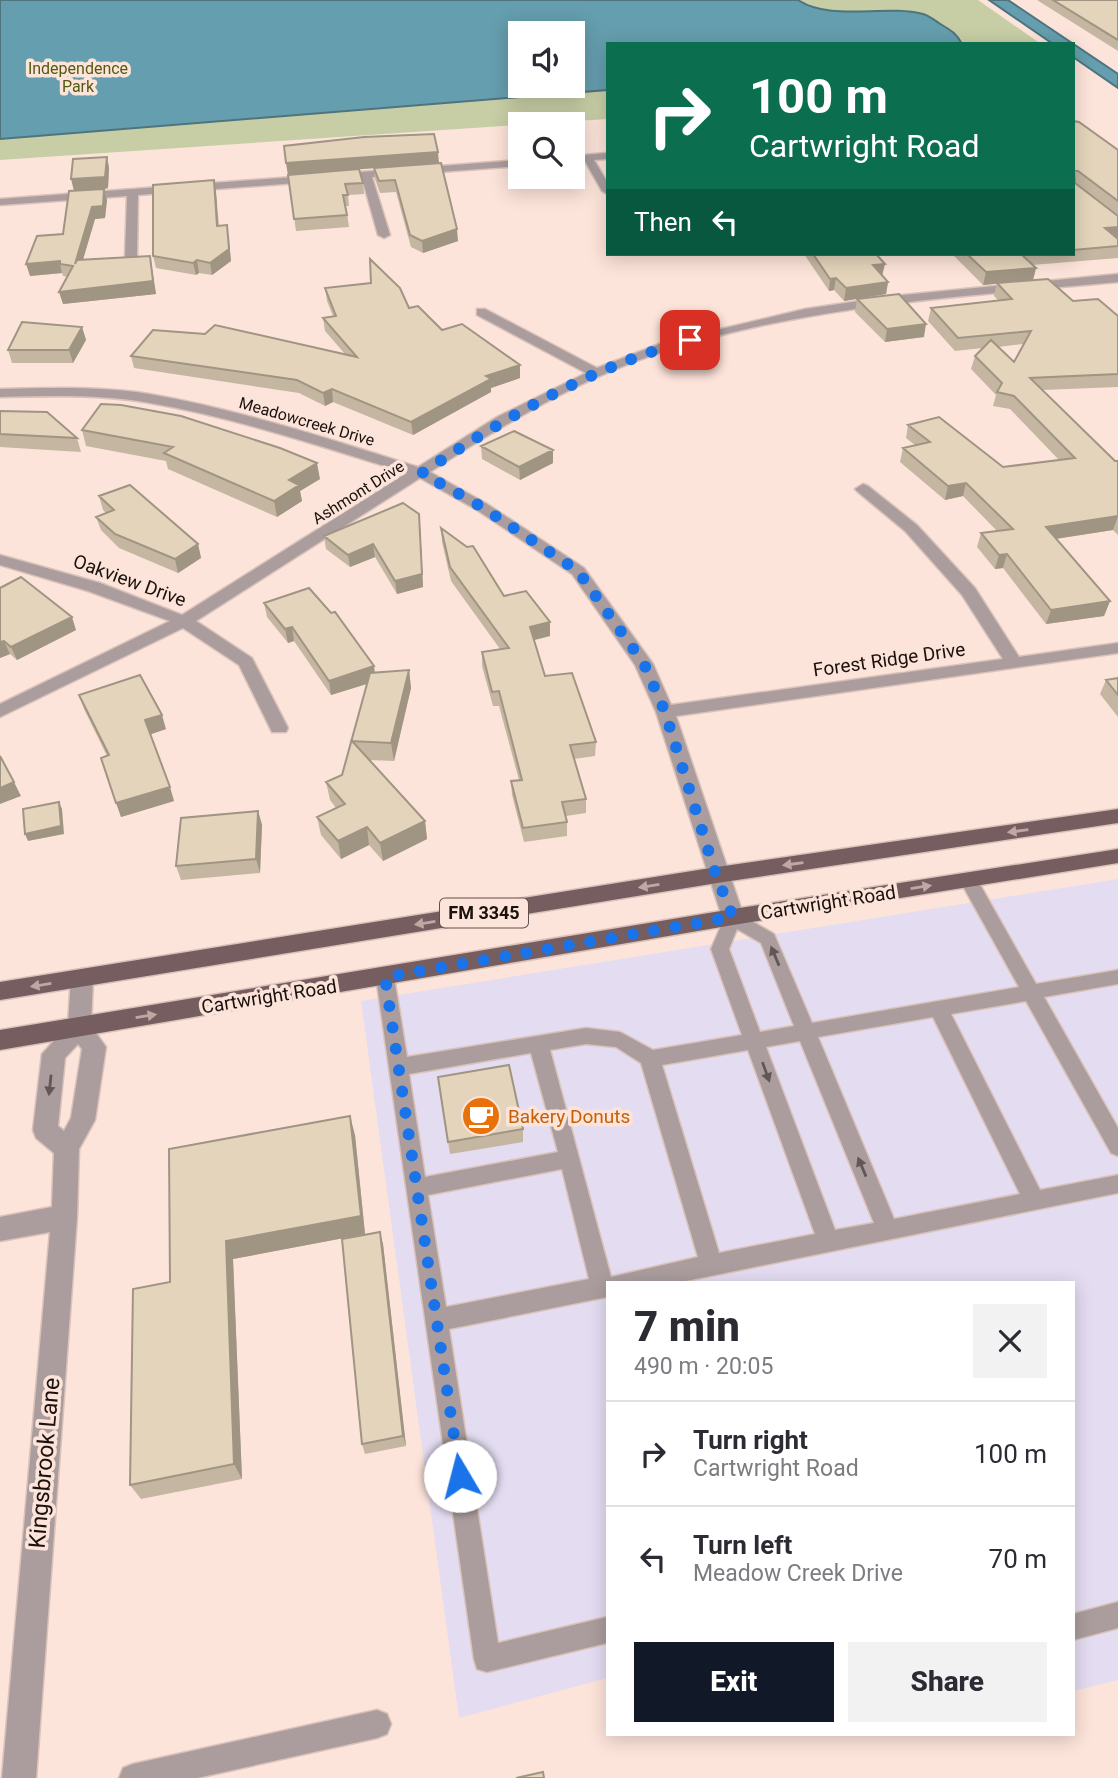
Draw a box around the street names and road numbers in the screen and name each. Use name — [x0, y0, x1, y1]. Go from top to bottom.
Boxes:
street label: Meadowcreek Drive — [237, 393, 377, 450]
street label: Ashmont Drive — [309, 457, 408, 528]
street label: Oakview Drive — [70, 549, 189, 612]
street label: Forest Ridge Drive — [812, 637, 967, 682]
street label: Cartwright Road — [759, 880, 897, 925]
road number: FM 3345 — [440, 898, 528, 928]
street label: Cartwright Road — [200, 974, 338, 1019]
street label: Kingsbrook Lane — [24, 1376, 65, 1550]

